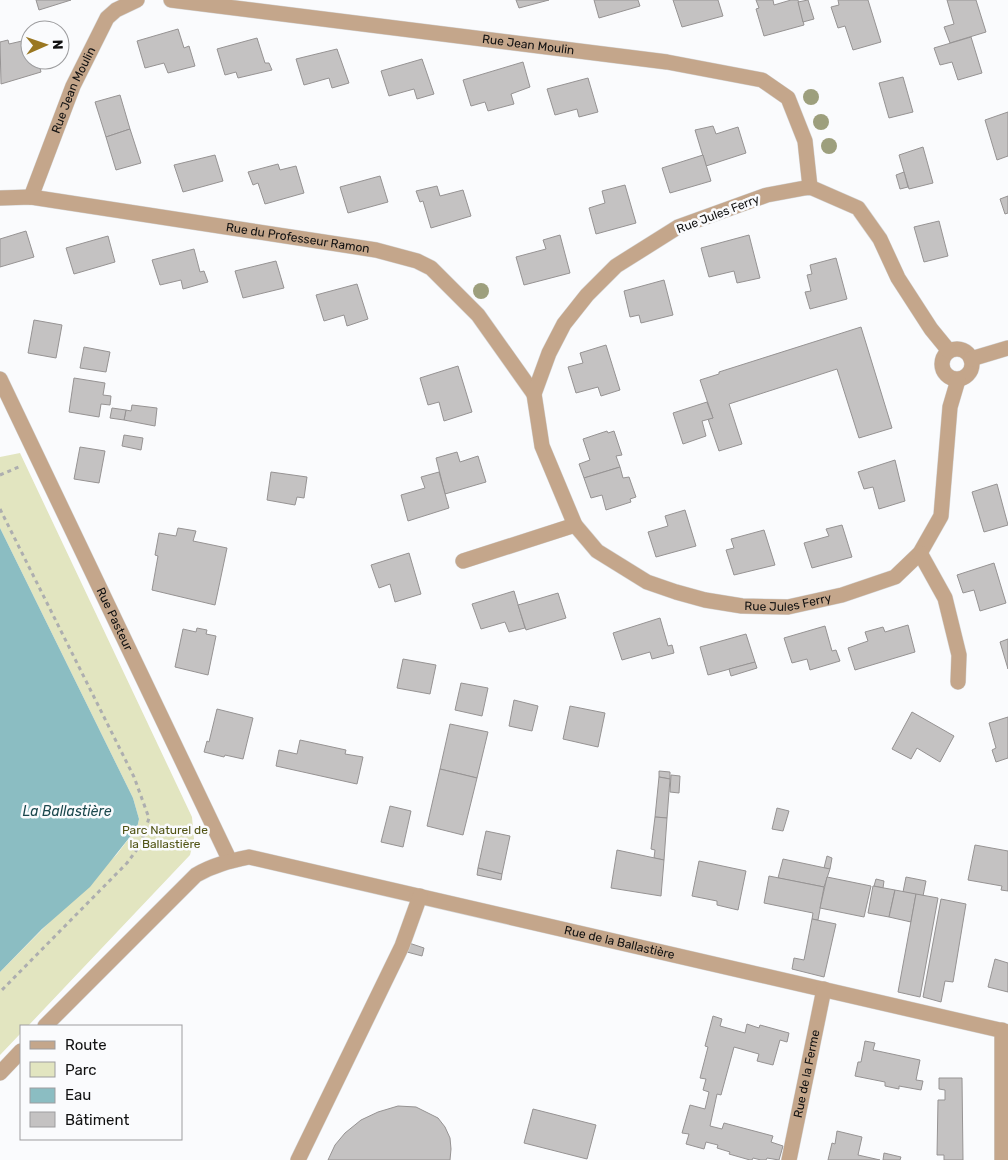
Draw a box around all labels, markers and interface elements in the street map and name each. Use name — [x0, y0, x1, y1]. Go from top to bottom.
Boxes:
north arrow — [20, 20, 70, 70]
street label: Rue Jean Moulin — [481, 32, 575, 57]
text: N — [49, 39, 66, 50]
street label: Rue Jean Moulin — [49, 45, 98, 135]
street label: Rue Jules Ferry — [675, 192, 762, 236]
street label: Rue du Professeur Ramon — [225, 220, 371, 256]
street label: Rue Pasteur — [94, 585, 136, 653]
street label: Rue Jules Ferry — [744, 591, 833, 614]
water label: La Ballastière — [23, 803, 112, 820]
park label: Parc Naturel de la Ballastière — [122, 823, 208, 851]
street label: Rue de la Ballastière — [563, 923, 676, 962]
legend — [20, 1025, 182, 1140]
street label: Rue de la Ferme — [791, 1028, 823, 1119]
text: Route — [65, 1036, 107, 1054]
text: Parc — [65, 1061, 97, 1079]
text: Eau — [65, 1086, 91, 1104]
text: Bâtiment — [65, 1111, 129, 1129]

